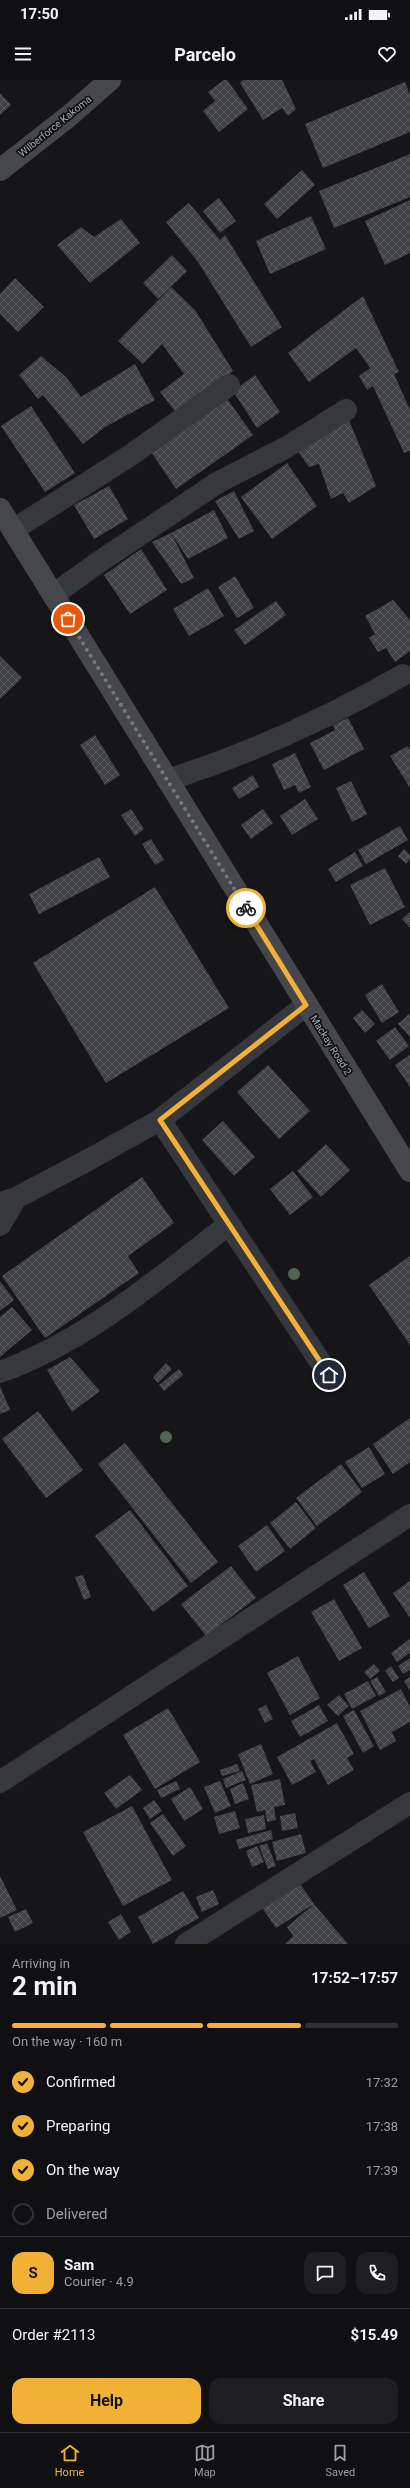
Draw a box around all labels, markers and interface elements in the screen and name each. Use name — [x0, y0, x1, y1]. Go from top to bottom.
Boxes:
text: 17:50 — [20, 5, 59, 23]
icon: menu — [12, 43, 34, 65]
icon: heart — [376, 43, 398, 65]
text: Parcelo — [174, 44, 236, 65]
street label: Wilberforce Kakoma — [16, 93, 94, 159]
pin — [51, 602, 85, 636]
icon: bag — [57, 608, 79, 630]
courier — [226, 888, 266, 928]
icon: bike — [235, 897, 257, 919]
street label: Mackay Road 2 — [308, 1013, 354, 1077]
pin — [312, 1358, 346, 1392]
icon: home — [318, 1364, 340, 1386]
text: Arriving in — [12, 1956, 70, 1971]
text: 17:52–17:57 — [311, 1969, 398, 1987]
text: 2 min — [12, 1971, 77, 2001]
text: On the way · 160 m — [12, 2034, 122, 2049]
icon: check — [12, 2071, 34, 2093]
text: Confirmed — [46, 2073, 116, 2091]
text: 17:32 — [366, 2075, 398, 2090]
icon: check — [12, 2115, 34, 2137]
text: Preparing — [46, 2117, 110, 2135]
text: 17:38 — [366, 2119, 398, 2134]
icon: check — [12, 2159, 34, 2181]
text: On the way — [46, 2161, 120, 2179]
text: 17:39 — [366, 2163, 398, 2178]
text: Delivered — [46, 2205, 108, 2223]
button: chat — [304, 2252, 346, 2294]
button: phone — [356, 2252, 398, 2294]
text: Sam — [64, 2256, 94, 2274]
text: S — [28, 2264, 38, 2282]
text: Courier · 4.9 — [64, 2274, 134, 2289]
text: Order #2113 — [12, 2326, 95, 2344]
text: $15.49 — [351, 2326, 398, 2344]
button: Help — [12, 2378, 201, 2424]
button: Share — [209, 2378, 398, 2424]
tab: Home — [55, 2442, 84, 2479]
tab: Map — [194, 2442, 216, 2479]
tab: Saved — [325, 2442, 355, 2479]

